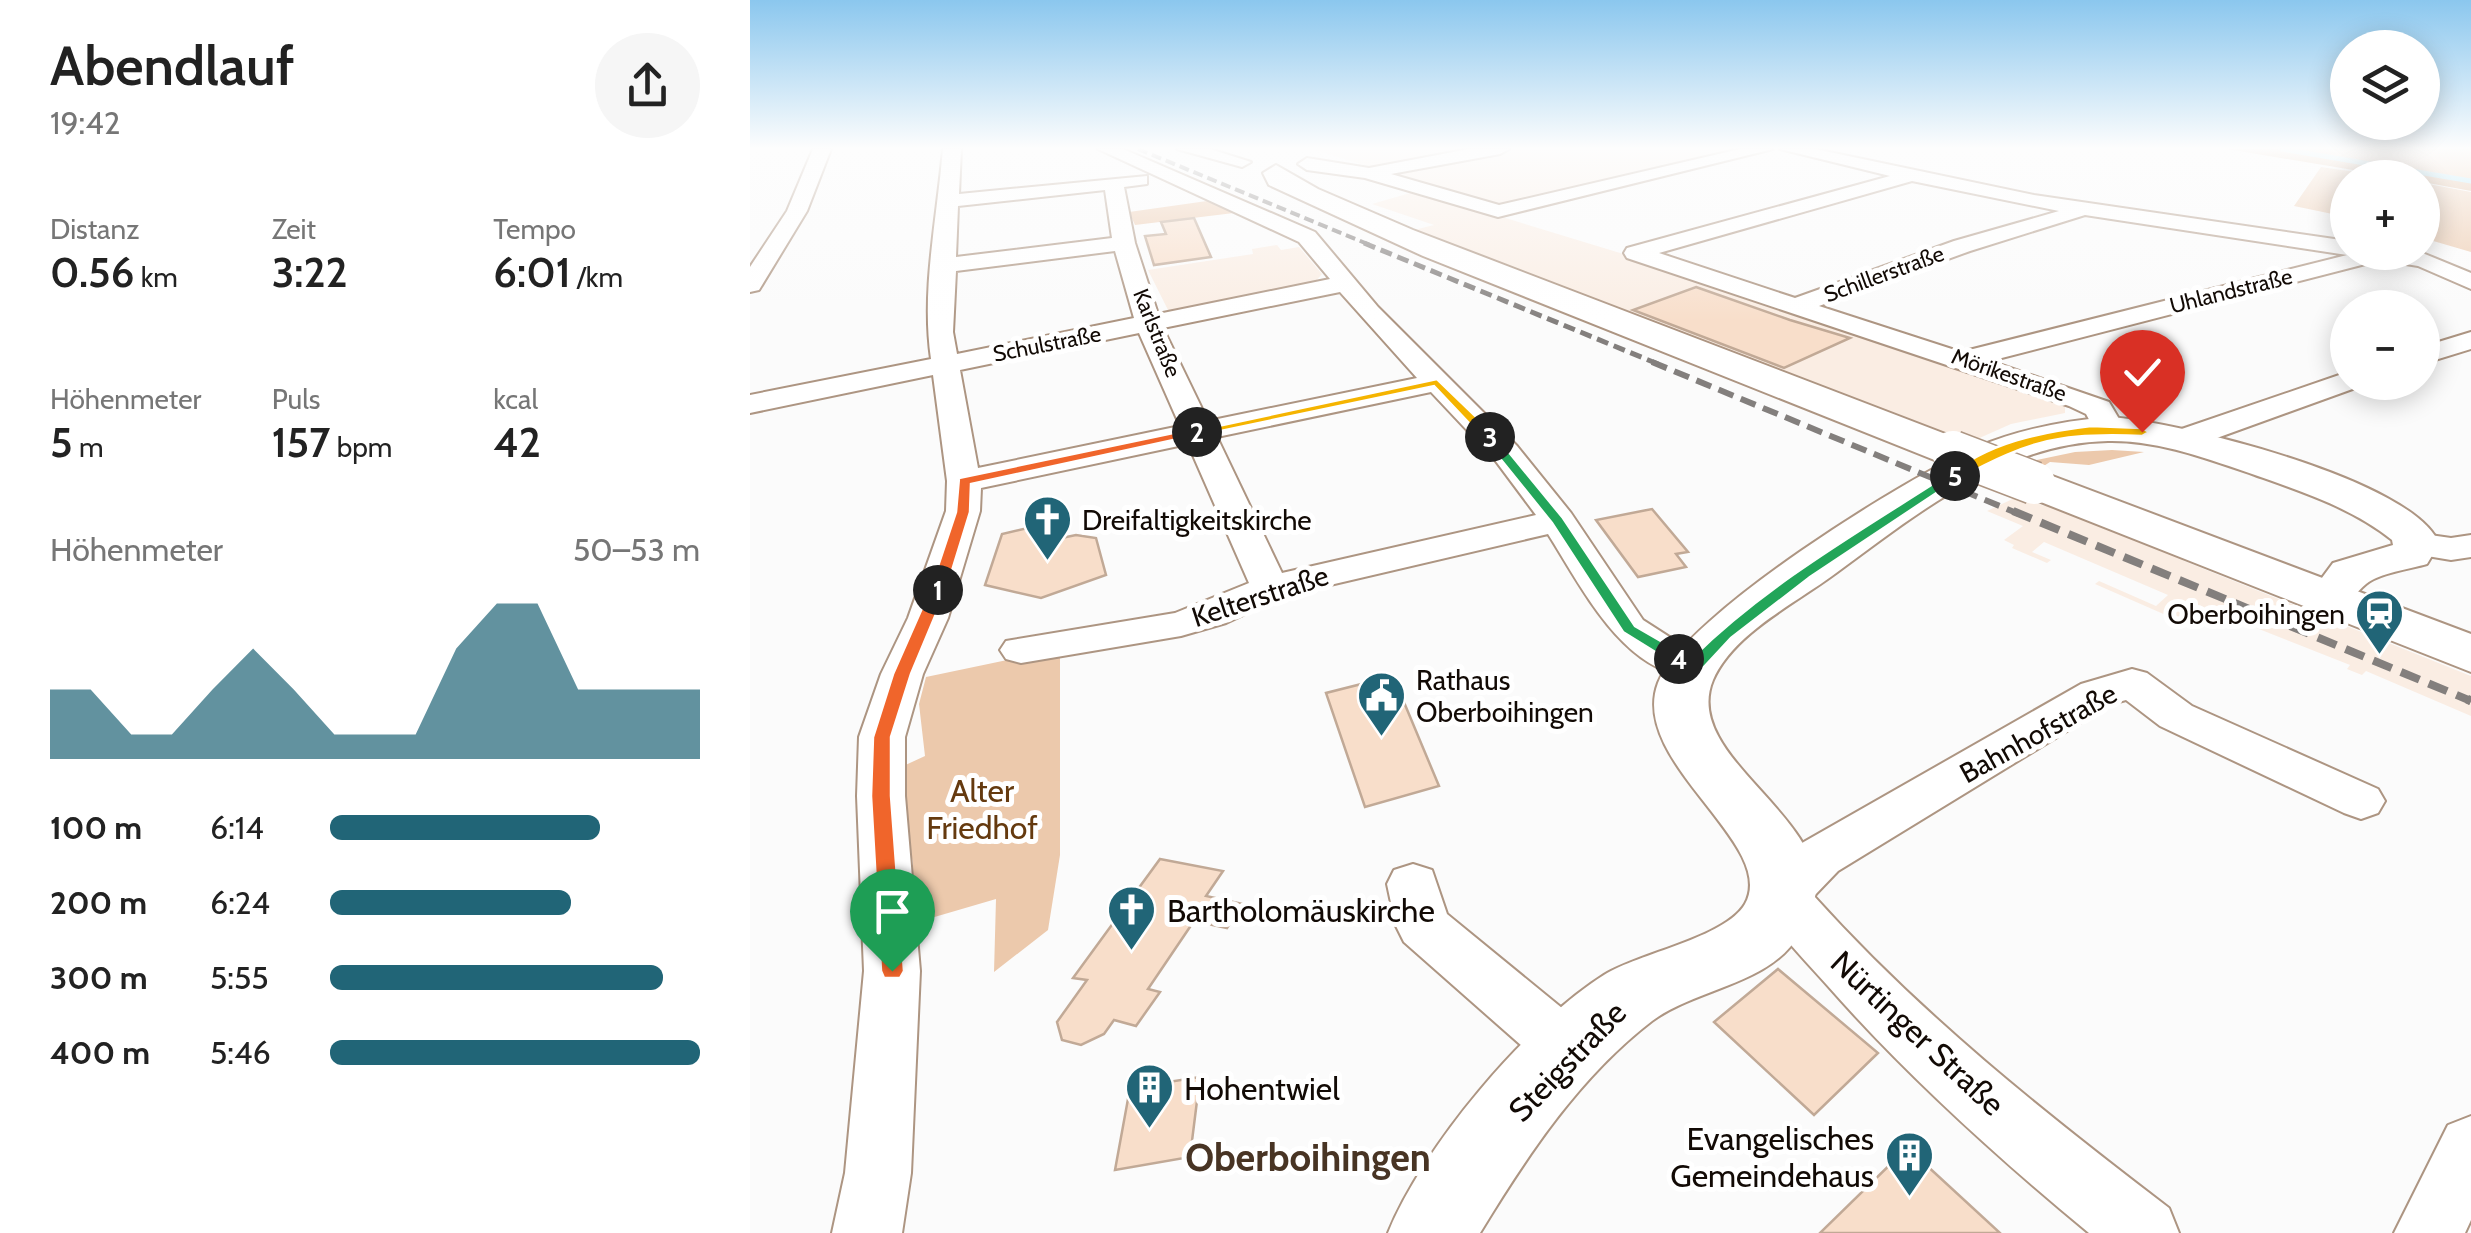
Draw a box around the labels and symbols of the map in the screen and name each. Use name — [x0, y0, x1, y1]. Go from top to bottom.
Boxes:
street label: Schillerstraße — [1820, 240, 1948, 308]
street label: Uhlandstraße — [2167, 263, 2295, 319]
street label: Karlstraße — [1127, 285, 1187, 381]
street label: Schulstraße — [991, 320, 1103, 368]
pin — [2100, 330, 2185, 433]
street label: Mörikestraße — [1948, 343, 2070, 407]
pin: 2 — [1172, 407, 1222, 457]
pin: 3 — [1465, 412, 1515, 462]
pin: 5 — [1930, 451, 1980, 501]
church icon: Dreifaltigkeitskirche — [1021, 494, 1073, 562]
place label: Dreifaltigkeitskirche — [1082, 503, 1312, 537]
street label: Kelterstraße — [1187, 558, 1333, 634]
pin: 1 — [913, 565, 963, 615]
station icon: Oberboihingen — [2354, 588, 2406, 656]
place label: Oberboihingen — [2167, 597, 2345, 631]
pin: 4 — [1654, 634, 1704, 684]
place label: Rathaus Oberboihingen — [1416, 663, 1594, 729]
public building icon: Rathaus Oberboihingen — [1355, 670, 1407, 738]
street label: Bahnhofstraße — [1954, 676, 2122, 790]
park label: Alter Friedhof — [926, 771, 1038, 847]
pin — [850, 869, 935, 972]
church icon: Bartholomäuskirche — [1106, 884, 1158, 952]
place label: Bartholomäuskirche — [1167, 891, 1435, 930]
street label: Nürtinger Straße — [1823, 943, 2013, 1123]
street label: Steigstraße — [1500, 993, 1634, 1129]
building icon: Hohentwiel — [1123, 1062, 1175, 1130]
place label: Hohentwiel — [1184, 1069, 1340, 1108]
place label: Evangelisches Gemeindehaus — [1670, 1119, 1874, 1195]
building icon: Evangelisches Gemeindehaus — [1883, 1130, 1935, 1198]
district label: Oberboihingen — [1185, 1134, 1431, 1181]

